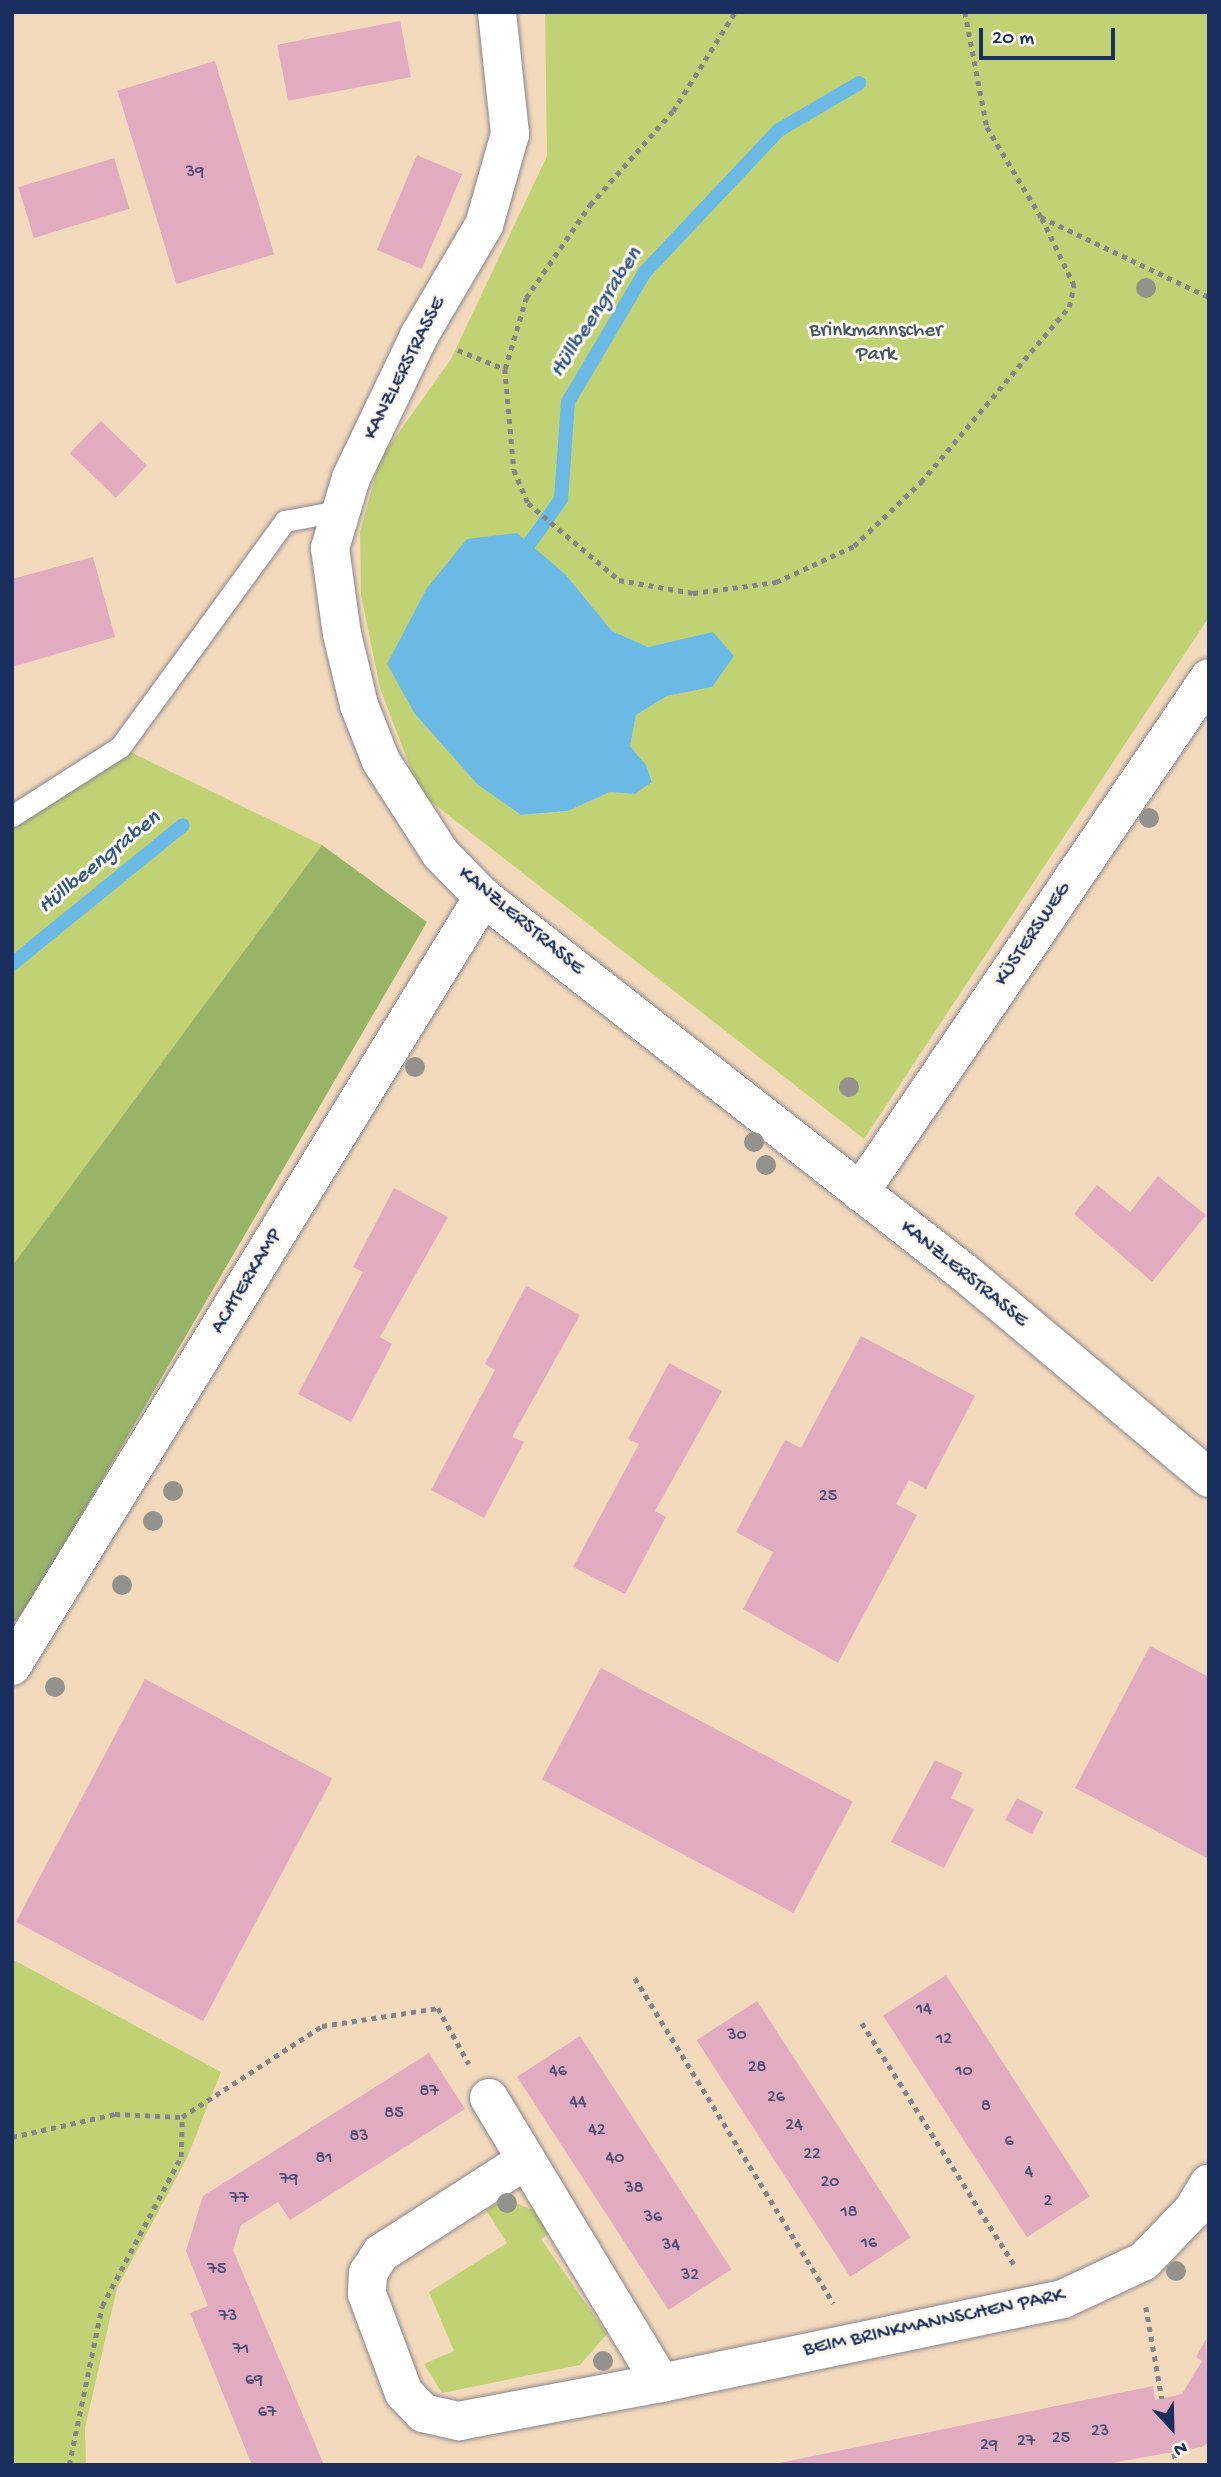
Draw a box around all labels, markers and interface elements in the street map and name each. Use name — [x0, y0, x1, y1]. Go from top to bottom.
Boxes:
scale bar — [983, 14, 1120, 58]
text: 20 m — [992, 27, 1034, 52]
house number: 39 — [186, 162, 204, 184]
water label: Hüllbeengraben — [545, 243, 649, 383]
street label: KANZLERSTRASSE — [359, 293, 453, 445]
park label: Brinkmannscher Park — [809, 319, 943, 369]
water label: Hüllbeengraben — [33, 805, 167, 921]
street label: KANZLERSTRASSE — [452, 862, 588, 982]
street label: KÜSTERSWEG — [990, 878, 1078, 992]
street label: KANZLERSTRASSE — [894, 1216, 1032, 1334]
street label: ACHTERKAMP — [207, 1225, 289, 1339]
house number: 25 — [819, 1486, 837, 1508]
house number: 14 — [916, 1999, 932, 2021]
house number: 30 — [727, 2025, 747, 2047]
house number: 12 — [936, 2029, 952, 2051]
house number: 28 — [748, 2057, 766, 2079]
house number: 46 — [549, 2061, 567, 2083]
house number: 10 — [955, 2061, 973, 2083]
house number: 87 — [419, 2081, 439, 2103]
house number: 26 — [767, 2087, 785, 2109]
house number: 44 — [569, 2092, 587, 2114]
house number: 8 — [981, 2096, 991, 2118]
house number: 85 — [384, 2103, 404, 2125]
house number: 24 — [785, 2115, 803, 2137]
house number: 42 — [588, 2120, 606, 2142]
house number: 83 — [349, 2126, 369, 2148]
house number: 6 — [1004, 2131, 1014, 2153]
house number: 22 — [803, 2144, 821, 2166]
house number: 81 — [315, 2148, 333, 2170]
house number: 40 — [606, 2148, 624, 2170]
house number: 4 — [1025, 2162, 1033, 2184]
house number: 79 — [280, 2169, 298, 2191]
house number: 20 — [820, 2172, 840, 2194]
house number: 38 — [624, 2178, 644, 2200]
house number: 77 — [230, 2188, 248, 2210]
house number: 2 — [1044, 2191, 1052, 2213]
house number: 18 — [840, 2202, 858, 2224]
house number: 36 — [644, 2207, 662, 2229]
house number: 16 — [861, 2233, 877, 2255]
house number: 34 — [662, 2235, 680, 2257]
house number: 75 — [208, 2259, 226, 2281]
house number: 32 — [681, 2265, 699, 2287]
street label: BEIM BRINKMANNSCHEN PARK — [801, 2284, 1067, 2364]
house number: 73 — [219, 2306, 237, 2328]
house number: 71 — [233, 2339, 249, 2361]
house number: 69 — [245, 2370, 263, 2392]
north arrow — [1137, 2393, 1207, 2463]
house number: 67 — [258, 2402, 276, 2424]
house number: 23 — [1091, 2421, 1109, 2443]
house number: 25 — [1052, 2428, 1070, 2450]
house number: 27 — [1017, 2431, 1035, 2453]
house number: 29 — [980, 2435, 998, 2457]
text: N — [1170, 2435, 1190, 2461]

